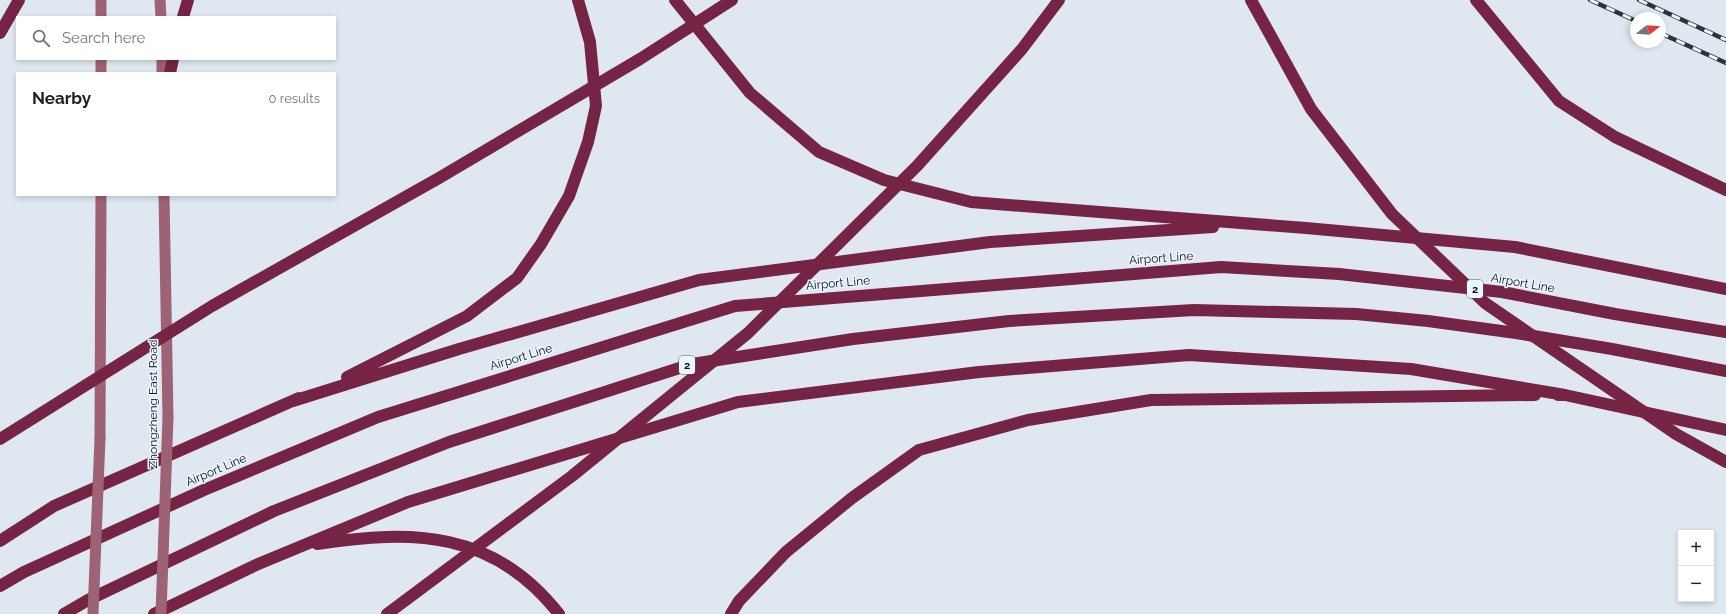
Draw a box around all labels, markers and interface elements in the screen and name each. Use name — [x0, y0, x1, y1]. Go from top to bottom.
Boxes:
north arrow — [1630, 12, 1666, 48]
search box — [16, 16, 336, 60]
icon: search — [30, 27, 52, 49]
text: Search here — [62, 29, 145, 47]
text: Nearby — [32, 88, 91, 108]
text: 0 results — [269, 91, 320, 106]
street label: Airport Line — [1128, 249, 1194, 267]
street label: Airport Line — [1490, 271, 1556, 295]
street label: Airport Line — [805, 273, 871, 293]
road number: 2 — [1467, 280, 1483, 298]
street label: Zhongzheng East Road — [146, 340, 160, 469]
street label: Airport Line — [488, 341, 554, 373]
road number: 2 — [679, 356, 695, 374]
street label: Airport Line — [184, 451, 248, 489]
map controls — [1678, 530, 1714, 602]
button: + — [1678, 530, 1714, 566]
button: − — [1678, 566, 1714, 602]

